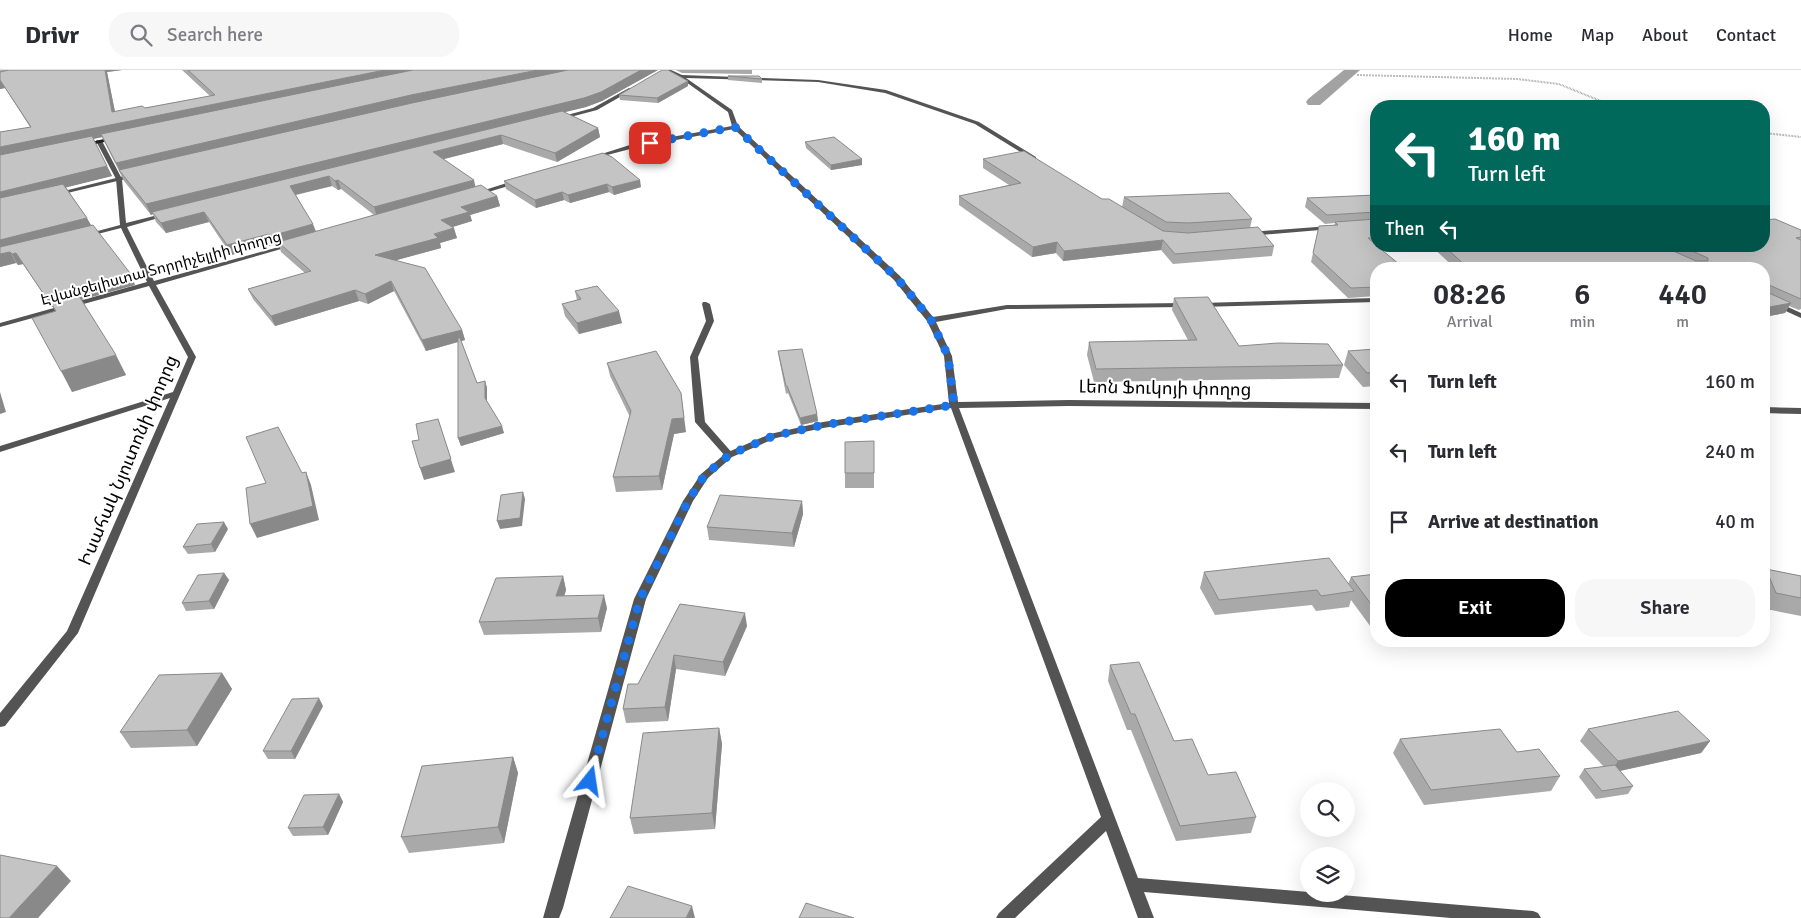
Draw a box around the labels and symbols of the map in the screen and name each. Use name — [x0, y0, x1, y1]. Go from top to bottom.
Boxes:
pin — [629, 122, 671, 164]
street label: Էվանջելիստա Տորրիչելլիի փողոց — [39, 227, 283, 309]
street label: Իսահակ Նյուտոնի փողոց — [74, 352, 182, 568]
street label: Լեոն Ֆուկոյի փողոց — [1078, 375, 1252, 401]
position arrow — [563, 754, 615, 806]

